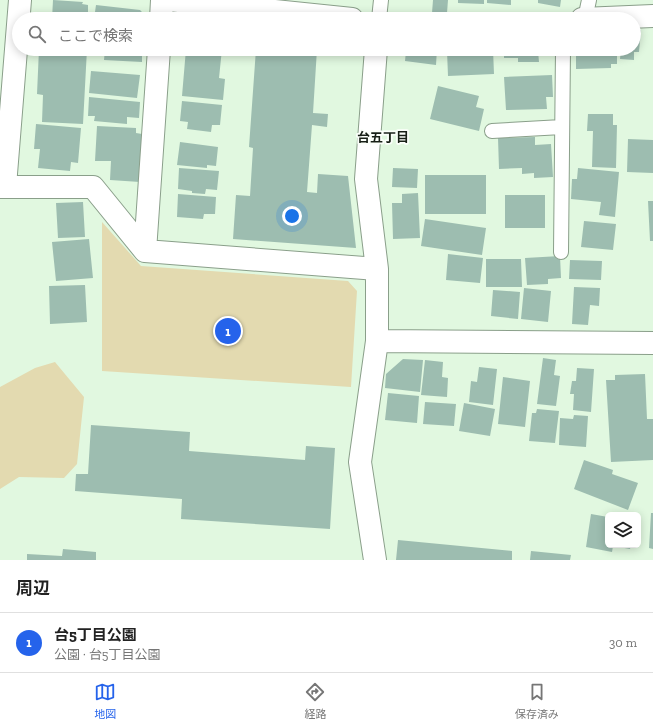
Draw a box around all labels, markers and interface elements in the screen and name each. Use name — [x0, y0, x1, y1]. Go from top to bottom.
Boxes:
search box — [12, 12, 641, 56]
icon: search — [26, 23, 48, 45]
text: ここで検索 — [58, 27, 133, 45]
district label: 台五丁目 — [357, 130, 409, 145]
your location — [282, 206, 302, 226]
pin: 1 — [215, 316, 241, 346]
map controls — [605, 512, 641, 548]
button: layers — [605, 512, 641, 548]
text: 周辺 — [16, 578, 50, 598]
text: 台5丁目公園 — [54, 626, 137, 644]
text: 1 — [26, 635, 32, 650]
text: 30 m — [609, 635, 637, 650]
text: 公園 · 台5丁目公園 — [54, 647, 160, 662]
tab: 地図 — [94, 681, 116, 721]
tab: 経路 — [304, 681, 326, 721]
tab: 保存済み — [515, 681, 559, 721]

